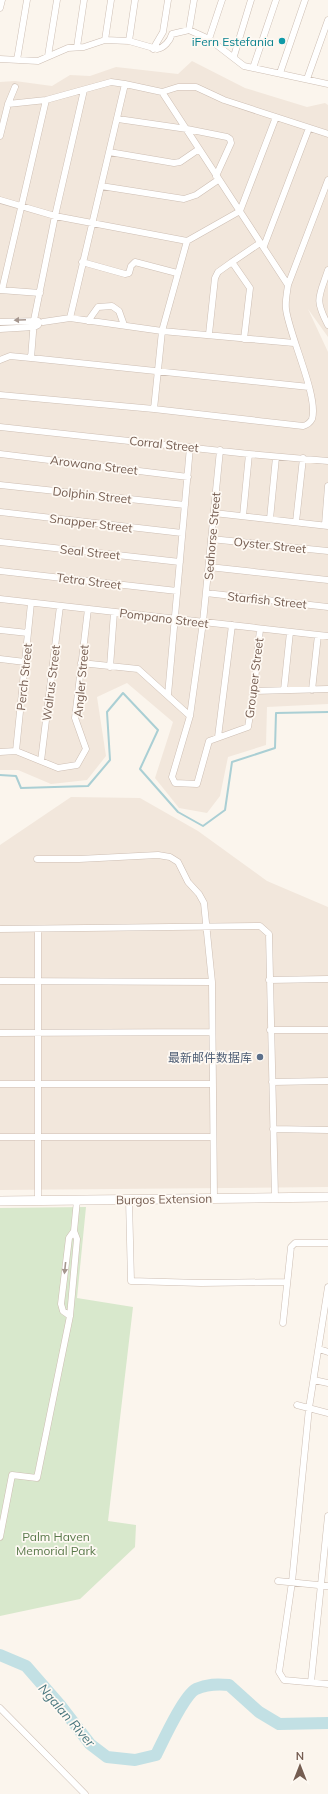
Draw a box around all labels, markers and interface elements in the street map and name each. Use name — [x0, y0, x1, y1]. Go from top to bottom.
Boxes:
place label: iFern Estefania — [192, 34, 274, 49]
marker: iFern Estefania — [277, 36, 287, 46]
one-way arrow — [14, 317, 26, 324]
street label: Corral Street — [129, 433, 199, 455]
street label: Arowana Street — [49, 452, 139, 478]
street label: Dolphin Street — [52, 483, 132, 507]
street label: Seahorse Street — [201, 491, 223, 581]
street label: Snapper Street — [49, 510, 133, 536]
street label: Oyster Street — [233, 534, 307, 556]
street label: Seal Street — [59, 541, 121, 563]
street label: Tetra Street — [56, 570, 122, 592]
street label: Starfish Street — [227, 588, 307, 612]
street label: Pompano Street — [119, 605, 209, 631]
street label: Grouper Street — [242, 637, 266, 719]
street label: Perch Street — [13, 643, 35, 711]
street label: Walrus Street — [39, 644, 63, 722]
street label: Angler Street — [70, 644, 92, 718]
place label: 最新邮件数据库 — [168, 1050, 252, 1065]
marker: 最新邮件数据库 — [255, 1052, 265, 1062]
street label: Burgos Extension — [116, 1191, 212, 1207]
one-way arrow — [62, 1262, 69, 1274]
park label: Palm Haven Memorial Park — [16, 1529, 97, 1558]
water label: Ngalan River — [35, 1680, 99, 1751]
north arrow — [280, 1746, 320, 1786]
text: N — [296, 1749, 304, 1763]

